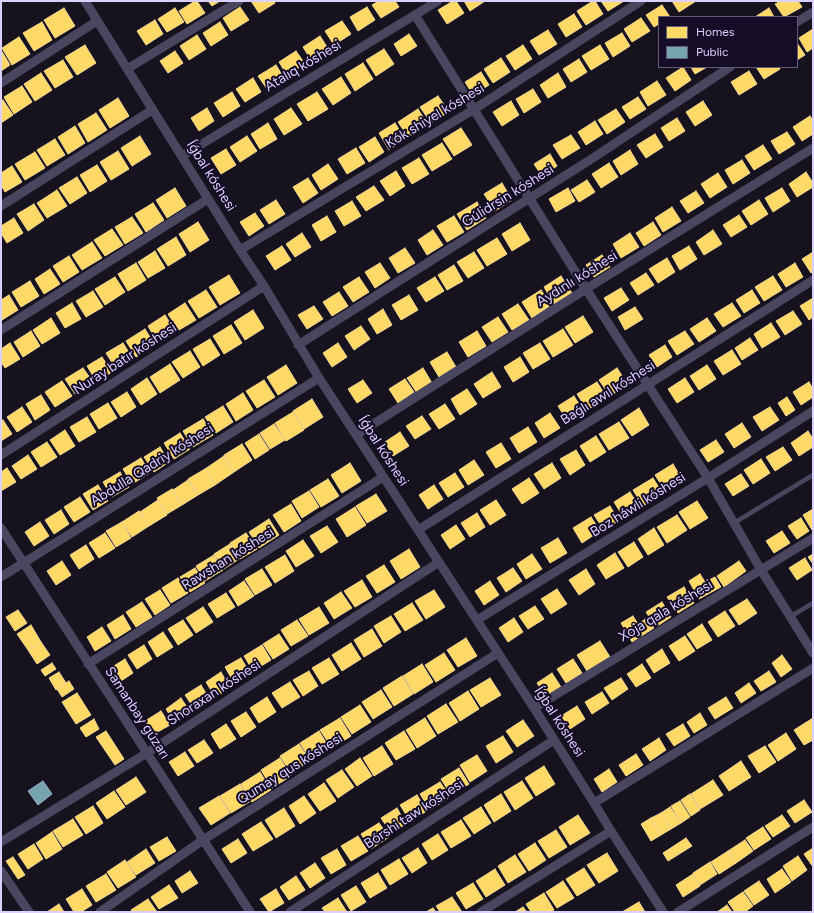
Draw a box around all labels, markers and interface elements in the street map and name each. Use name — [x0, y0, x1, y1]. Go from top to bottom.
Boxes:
legend — [658, 16, 798, 68]
text: Homes — [696, 25, 734, 39]
street label: Atalıq kóshesi — [262, 37, 344, 95]
text: Public — [696, 45, 729, 59]
street label: Kók shiyel kóshesi — [383, 80, 487, 152]
street label: Íǵbal kóshesi — [183, 137, 239, 215]
street label: Gúlidrsin kóshesi — [459, 161, 557, 231]
street label: Aydınlı kóshesi — [534, 247, 620, 311]
street label: Nuray batır kóshesi — [70, 319, 180, 399]
street label: Baǵlı awıl kóshesi — [558, 357, 658, 429]
street label: Íǵbal kóshesi — [354, 413, 412, 489]
street label: Abdulla Qadriy kóshesi — [87, 420, 217, 510]
street label: Boz háwli kóshesi — [587, 469, 689, 541]
street label: Rawshan kóshesi — [179, 524, 277, 594]
street label: Xoja qala kóshesi — [616, 576, 716, 646]
street label: Shoraxan kóshesi — [164, 657, 264, 729]
street label: Samanbay gúzarı — [101, 664, 173, 762]
street label: Íǵbal kóshesi — [530, 684, 588, 760]
street label: Qumay qus kóshesi — [234, 730, 346, 808]
street label: Bórshi taw kóshesi — [361, 775, 467, 853]

